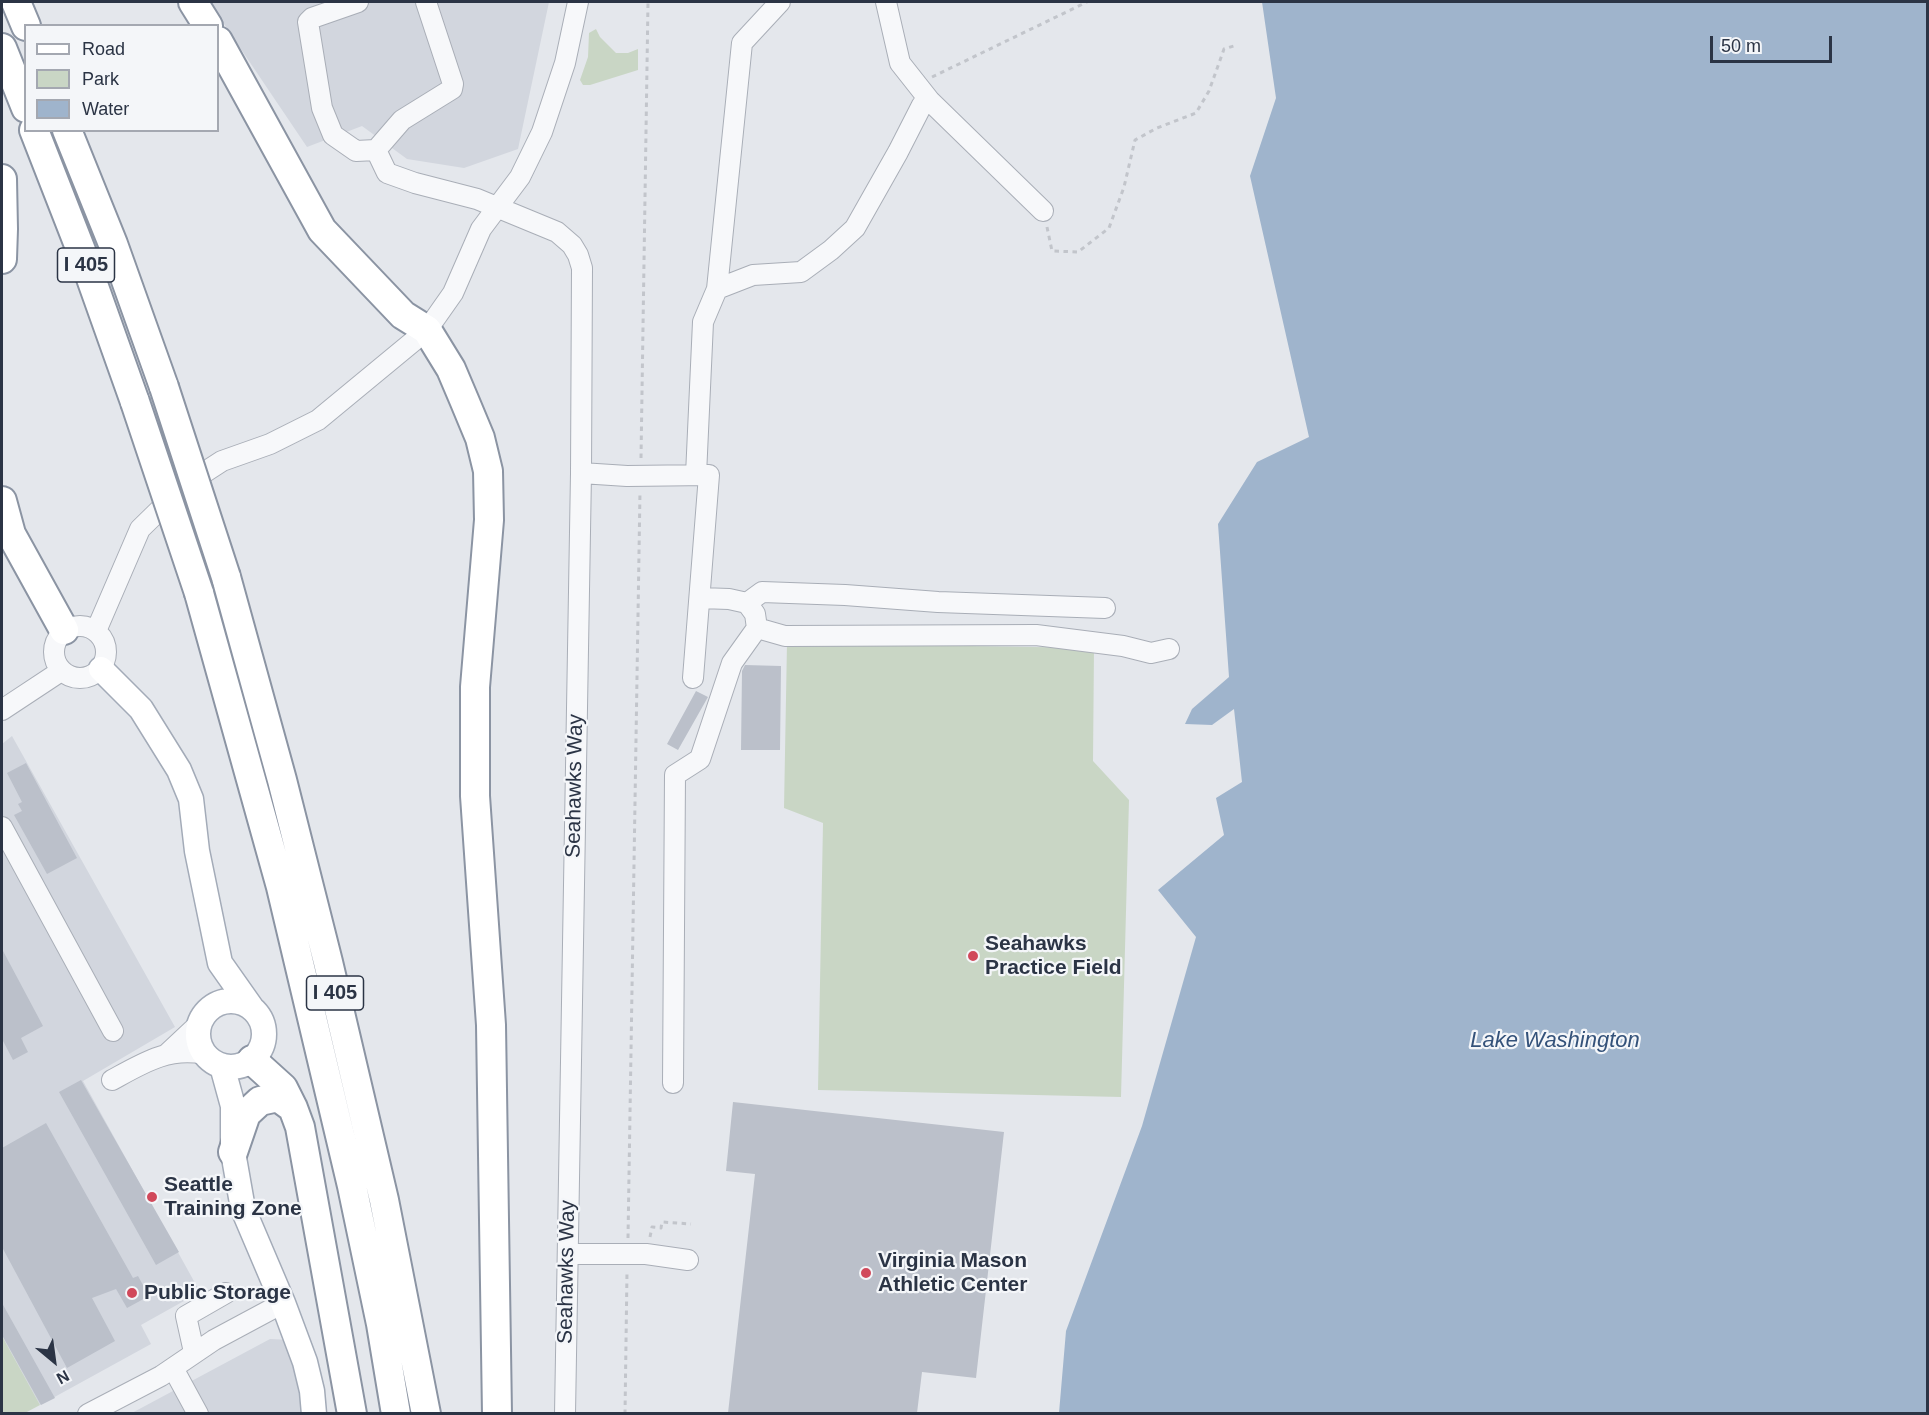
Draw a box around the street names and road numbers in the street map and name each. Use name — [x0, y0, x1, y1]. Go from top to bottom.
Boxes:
road number: I 405 — [58, 248, 115, 282]
street label: Seahawks Way — [561, 714, 589, 858]
road number: I 405 — [306, 976, 364, 1010]
street label: Seahawks Way — [553, 1200, 581, 1344]

